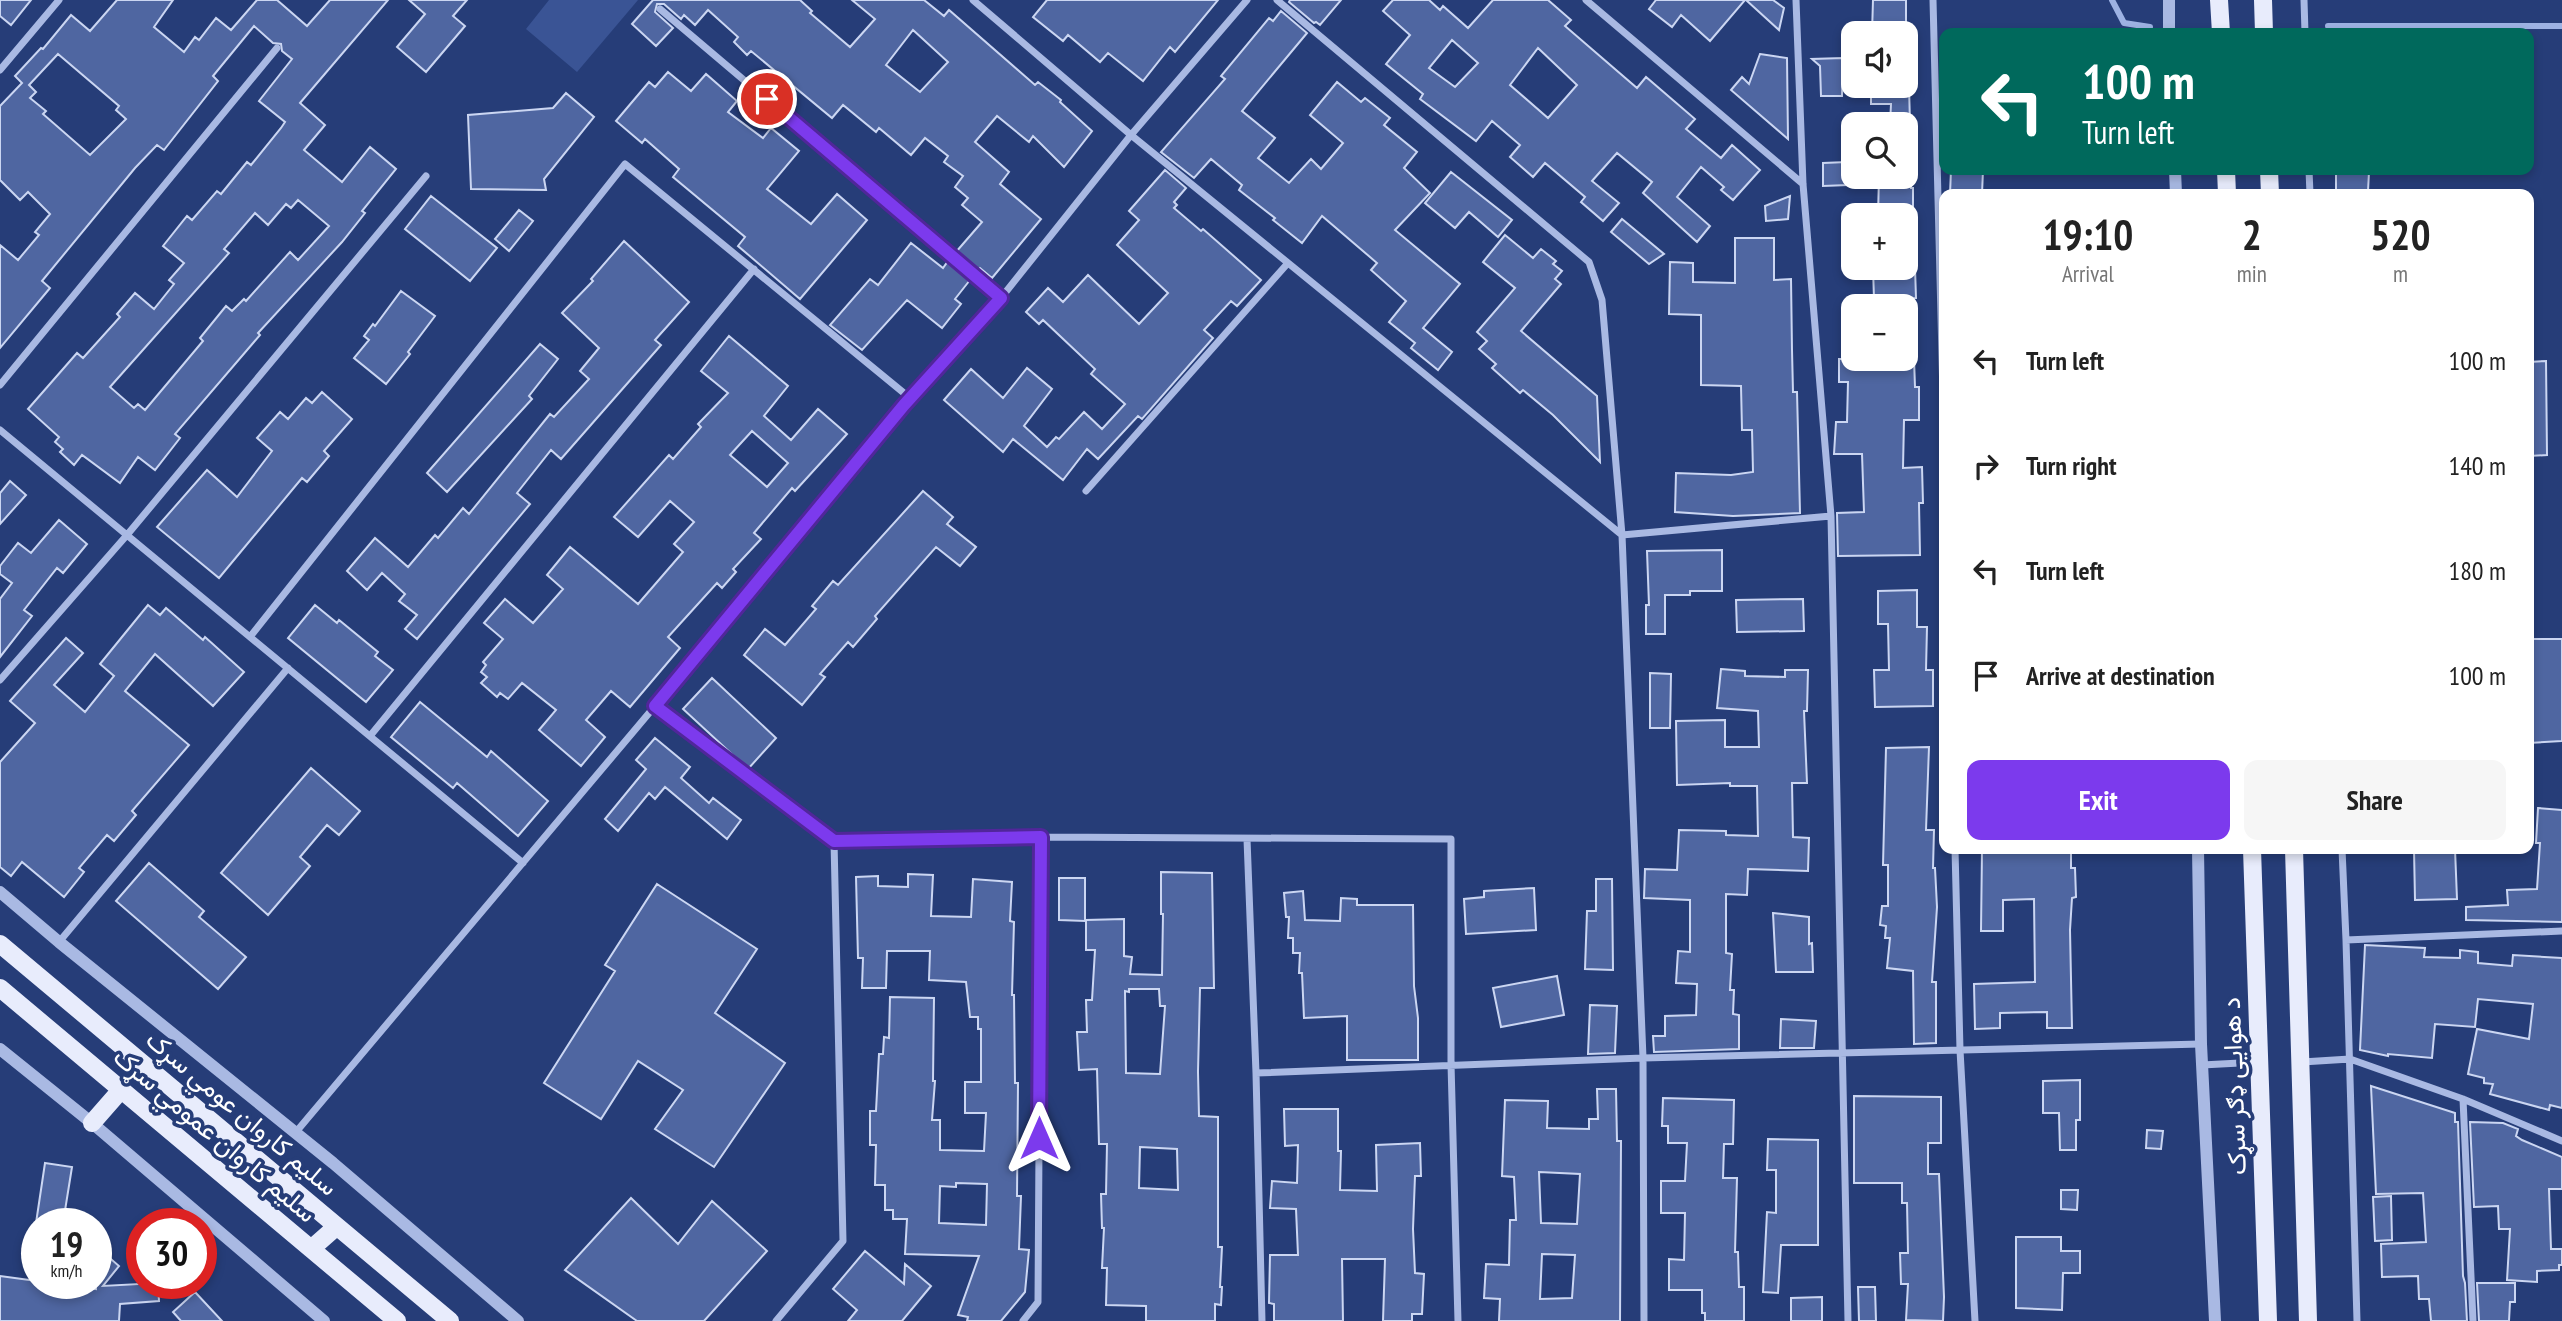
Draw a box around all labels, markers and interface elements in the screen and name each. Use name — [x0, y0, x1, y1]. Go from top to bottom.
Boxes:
map controls — [1841, 21, 1918, 371]
button: sound — [1841, 21, 1918, 98]
text: 100 m — [2082, 49, 2195, 113]
icon: left — [1967, 56, 2058, 147]
pin — [737, 69, 797, 129]
icon: arrive — [748, 80, 786, 118]
text: Turn left — [2082, 111, 2174, 153]
button: search — [1841, 112, 1918, 189]
button: + — [1841, 203, 1918, 280]
text: 19:10 — [2042, 207, 2133, 262]
text: 2 — [2242, 207, 2262, 262]
text: 520 — [2370, 207, 2431, 262]
text: Arrival — [2062, 259, 2114, 288]
text: min — [2237, 259, 2267, 288]
text: m — [2393, 259, 2408, 288]
button: − — [1841, 294, 1918, 371]
icon: left — [1967, 342, 2005, 380]
text: Turn left — [2026, 344, 2104, 377]
text: 100 m — [2448, 344, 2506, 377]
icon: right — [1967, 447, 2005, 485]
text: Turn right — [2026, 449, 2117, 482]
text: 140 m — [2448, 449, 2506, 482]
icon: left — [1967, 552, 2005, 590]
text: Turn left — [2026, 554, 2104, 587]
text: 180 m — [2448, 554, 2506, 587]
icon: arrive — [1967, 657, 2005, 695]
text: Arrive at destination — [2026, 659, 2215, 692]
text: 100 m — [2448, 659, 2506, 692]
button: Exit — [1967, 760, 2230, 840]
button: Share — [2244, 760, 2506, 840]
street label: د هوایی ډګر سړک — [2214, 996, 2256, 1176]
street label: سلیم کاروان عومي سړک — [136, 1023, 345, 1206]
street label: سلیم کاروان عمومي سړک — [104, 1040, 324, 1233]
position arrow — [1002, 1101, 1076, 1175]
speed limit sign: 30 — [126, 1208, 217, 1299]
text: 19 — [50, 1221, 83, 1267]
text: km/h — [51, 1259, 82, 1282]

